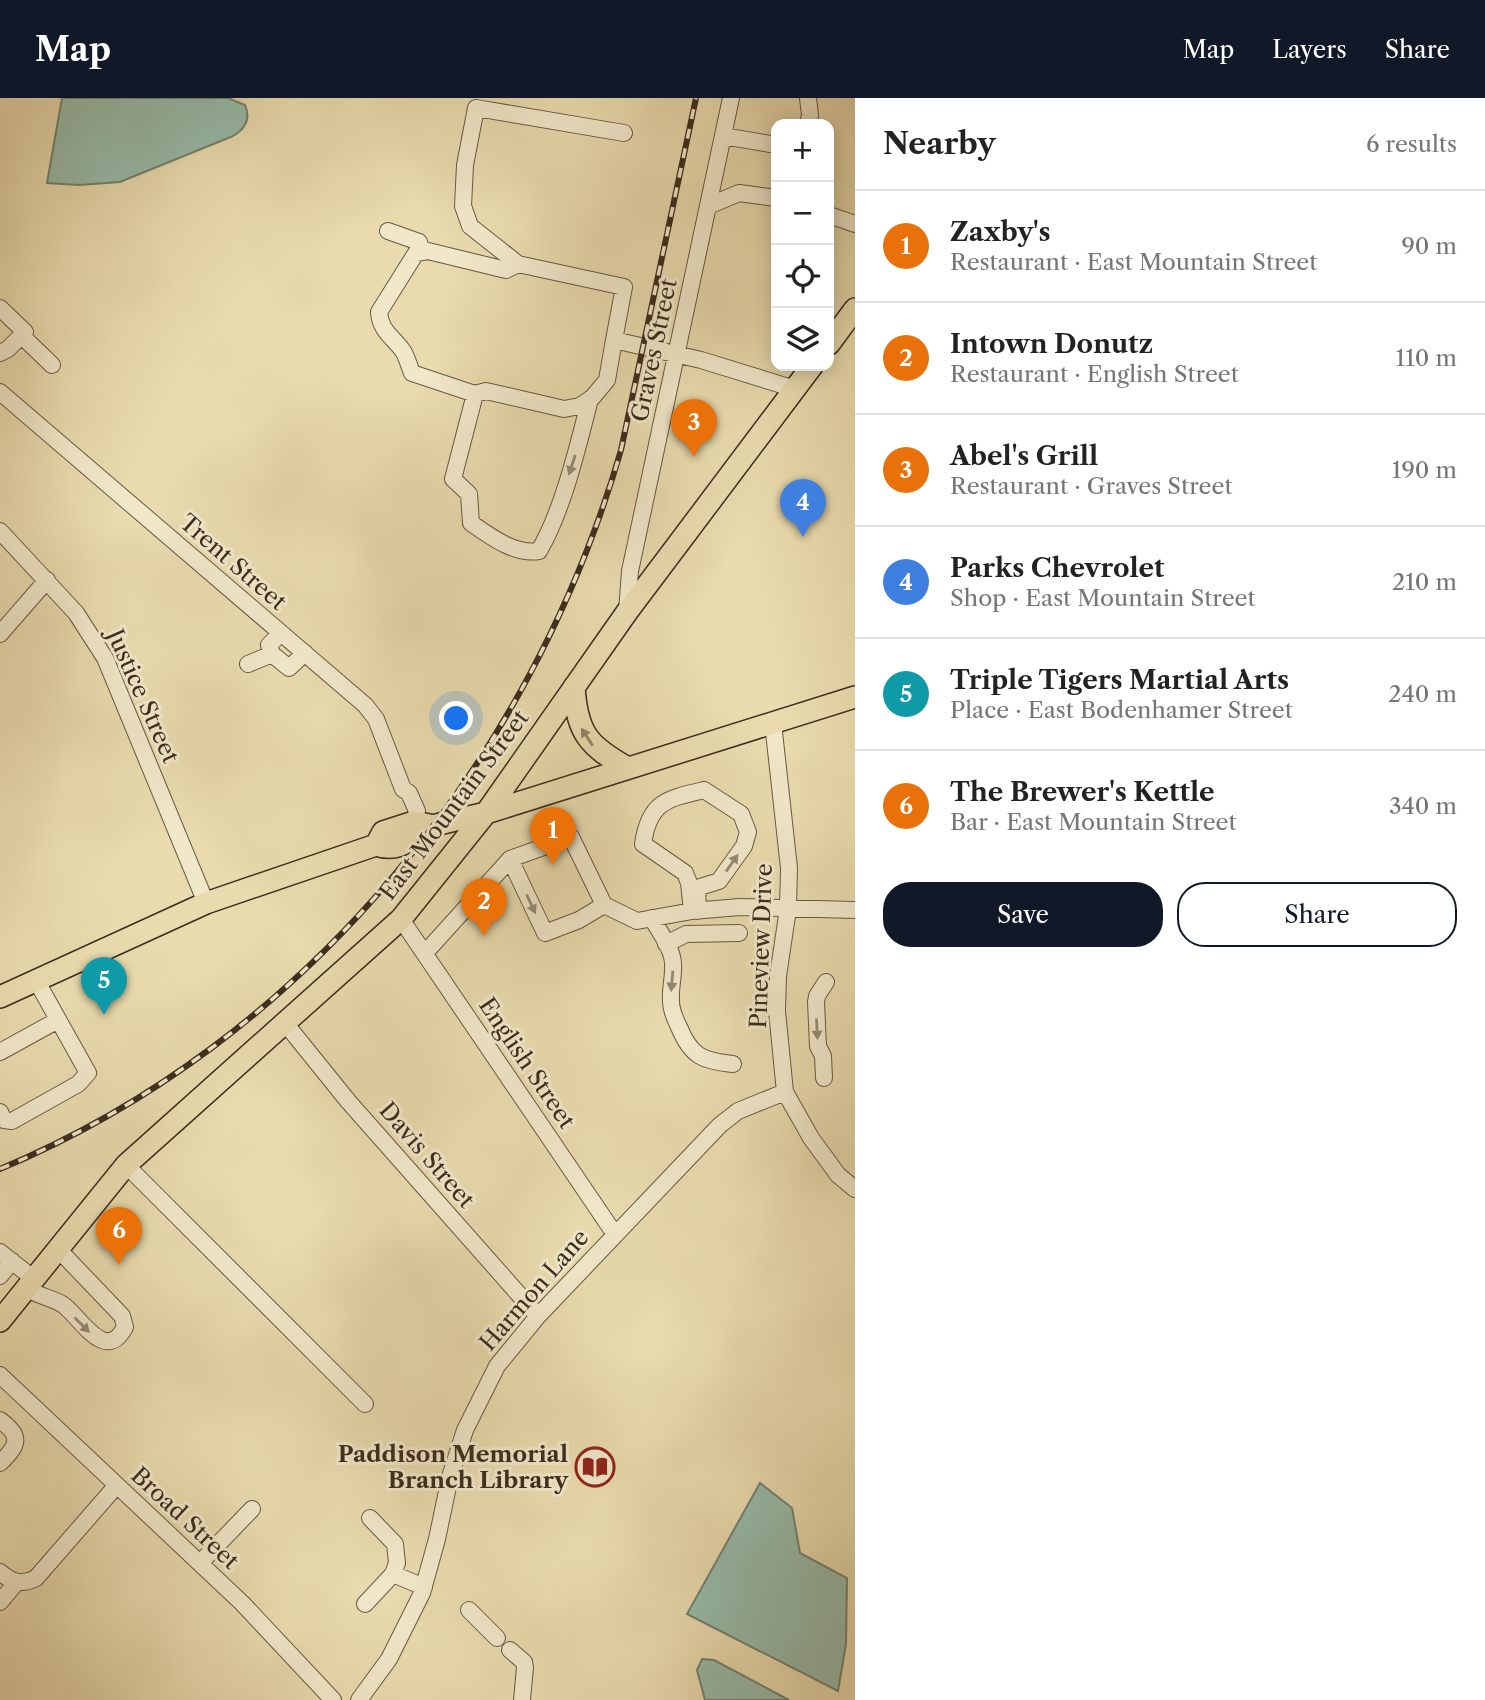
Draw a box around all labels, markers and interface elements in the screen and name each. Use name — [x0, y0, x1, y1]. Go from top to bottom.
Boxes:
text: Map — [35, 29, 111, 70]
text: Map — [1183, 35, 1234, 64]
text: Layers — [1272, 35, 1347, 64]
text: Share — [1385, 35, 1450, 64]
map controls — [771, 119, 834, 371]
button: + — [771, 119, 834, 182]
text: Nearby — [883, 125, 996, 162]
text: 6 results — [1366, 130, 1457, 158]
button: − — [771, 182, 834, 245]
text: Zaxby's — [950, 216, 1051, 248]
text: 1 — [901, 232, 911, 260]
text: 90 m — [1401, 232, 1457, 260]
button: locate — [771, 245, 834, 308]
text: Restaurant · East Mountain Street — [950, 248, 1317, 276]
street label: Graves Street — [625, 276, 683, 424]
button: layers — [771, 308, 834, 371]
text: Intown Donutz — [950, 328, 1153, 360]
text: 2 — [899, 344, 913, 372]
text: 110 m — [1396, 344, 1457, 372]
text: Restaurant · English Street — [950, 360, 1239, 388]
pin: 3 — [671, 399, 717, 457]
text: Abel's Grill — [950, 440, 1098, 472]
one-way arrow — [566, 455, 576, 476]
text: 3 — [900, 456, 913, 484]
text: 190 m — [1392, 456, 1457, 484]
text: Restaurant · Graves Street — [950, 472, 1233, 500]
pin: 4 — [780, 479, 826, 537]
street label: Trent Street — [174, 508, 292, 616]
text: Parks Chevrolet — [950, 552, 1165, 584]
text: 4 — [899, 568, 913, 596]
text: 210 m — [1392, 568, 1457, 596]
text: Shop · East Mountain Street — [950, 584, 1256, 612]
street label: Justice Street — [100, 622, 185, 767]
text: Triple Tigers Martial Arts — [950, 664, 1289, 696]
text: 5 — [900, 680, 912, 708]
text: 240 m — [1388, 680, 1457, 708]
text: Place · East Bodenhamer Street — [950, 696, 1293, 724]
your location — [439, 701, 473, 735]
street label: East Mountain Street — [373, 705, 535, 905]
one-way arrow — [581, 727, 594, 746]
text: The Brewer's Kettle — [950, 776, 1215, 808]
text: 6 — [899, 792, 913, 820]
text: 340 m — [1389, 792, 1457, 820]
pin: 1 — [530, 807, 576, 865]
text: Bar · East Mountain Street — [950, 808, 1237, 836]
one-way arrow — [725, 854, 739, 872]
street label: Pineview Drive — [744, 863, 778, 1029]
pin: 2 — [461, 878, 507, 936]
button: Save — [883, 882, 1163, 947]
button: Share — [1177, 882, 1457, 947]
one-way arrow — [525, 894, 537, 914]
pin: 5 — [81, 957, 127, 1015]
one-way arrow — [666, 971, 677, 993]
street label: English Street — [473, 992, 581, 1134]
one-way arrow — [812, 1018, 823, 1040]
street label: Davis Street — [373, 1096, 481, 1214]
pin: 6 — [96, 1207, 142, 1265]
street label: Harmon Lane — [474, 1224, 594, 1356]
one-way arrow — [74, 1317, 90, 1333]
place label: Paddison Memorial Branch Library — [338, 1440, 569, 1494]
library icon: Paddison Memorial Branch Library — [574, 1446, 616, 1488]
street label: Broad Street — [125, 1461, 245, 1575]

